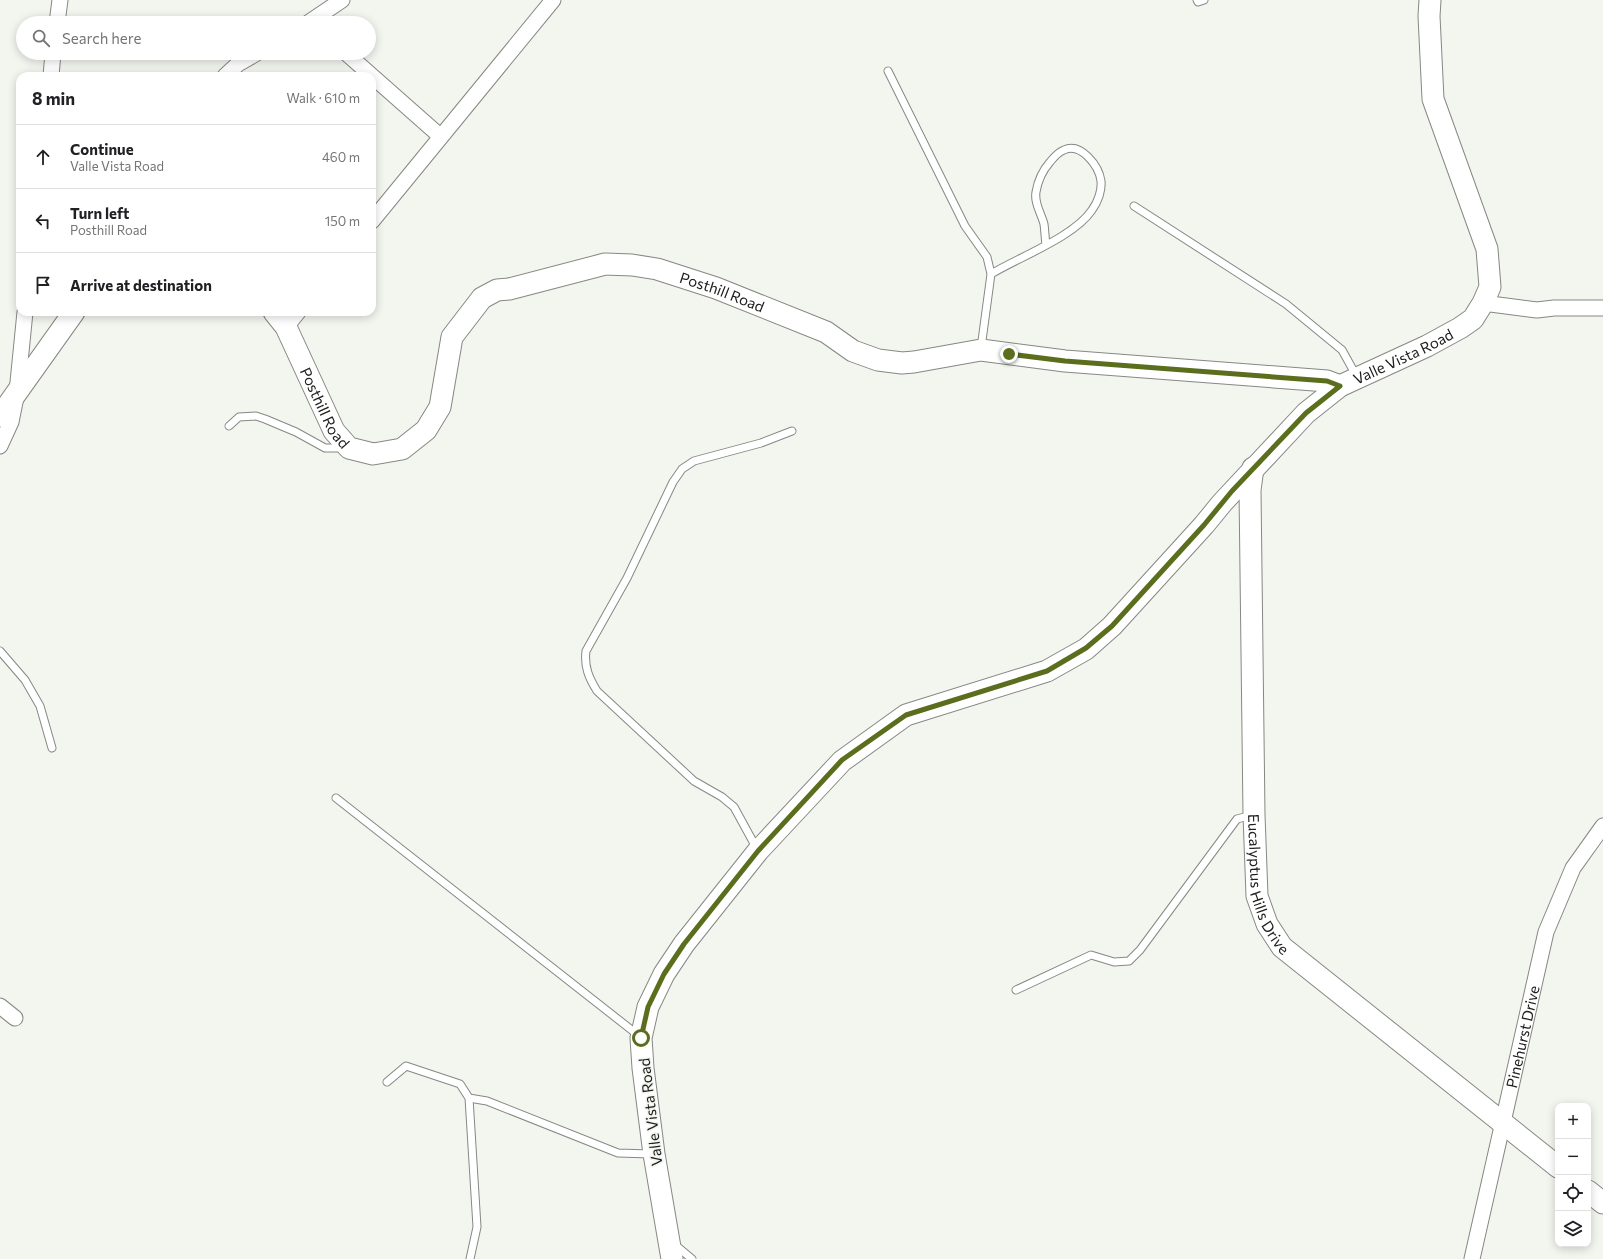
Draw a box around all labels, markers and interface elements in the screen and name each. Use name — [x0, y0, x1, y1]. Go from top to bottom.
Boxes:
search box — [16, 16, 376, 60]
icon: search — [30, 27, 52, 49]
text: Search here — [62, 29, 141, 47]
text: 8 min — [32, 88, 75, 109]
text: Walk · 610 m — [286, 90, 360, 106]
text: Continue — [70, 140, 134, 158]
icon: ahead — [32, 146, 54, 168]
text: 460 m — [322, 149, 360, 165]
text: Valle Vista Road — [70, 158, 164, 174]
text: Turn left — [70, 204, 129, 222]
icon: left — [32, 210, 54, 232]
text: 150 m — [325, 213, 360, 229]
text: Posthill Road — [70, 222, 147, 238]
street label: Posthill Road — [678, 268, 767, 316]
icon: arrive — [32, 274, 54, 296]
text: Arrive at destination — [70, 276, 212, 294]
street label: Valle Vista Road — [1350, 325, 1456, 388]
route end — [1000, 345, 1018, 363]
street label: Posthill Road — [297, 364, 354, 452]
street label: Eucalyptus Hills Drive — [1245, 813, 1293, 958]
street label: Pinehurst Drive — [1502, 984, 1543, 1090]
route start — [632, 1029, 650, 1047]
street label: Valle Vista Road — [634, 1057, 666, 1167]
map controls — [1555, 1103, 1591, 1247]
button: + — [1555, 1103, 1591, 1139]
button: − — [1555, 1139, 1591, 1175]
button: locate — [1555, 1175, 1591, 1211]
button: layers — [1555, 1211, 1591, 1247]

